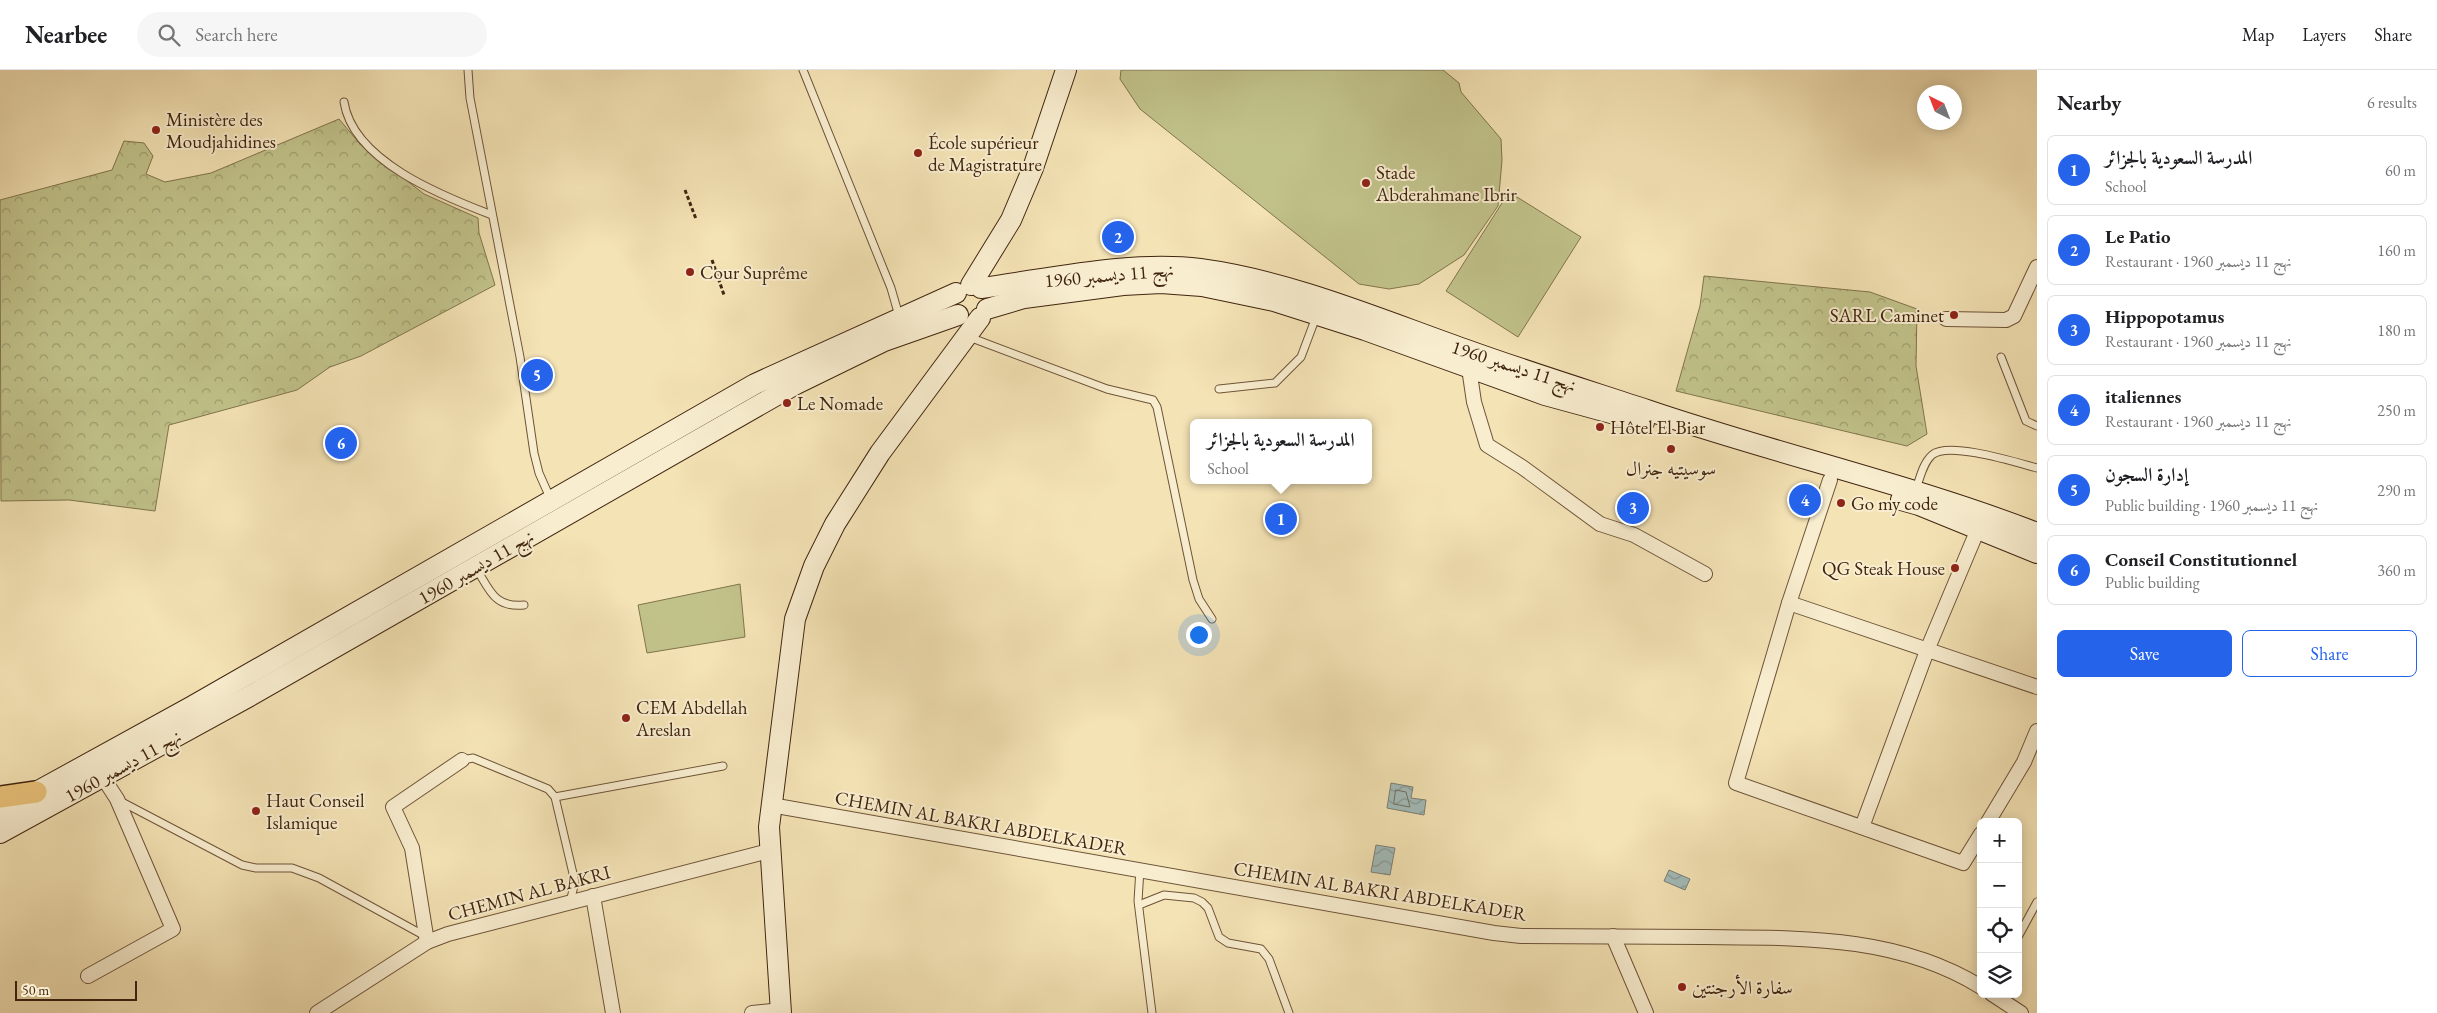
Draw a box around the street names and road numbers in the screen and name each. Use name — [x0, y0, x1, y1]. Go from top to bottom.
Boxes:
street label: نهج 11 ديسمبر 1960 — [1043, 257, 1175, 298]
street label: نهج 11 ديسمبر 1960 — [1447, 334, 1580, 403]
street label: نهج 11 ديسمبر 1960 — [414, 524, 541, 615]
street label: نهج 11 ديسمبر 1960 — [60, 724, 188, 813]
street label: CHEMIN AL BAKRI ABDELKADER — [833, 785, 1129, 861]
street label: CHEMIN AL BAKRI ABDELKADER — [1232, 855, 1529, 927]
street label: CHEMIN AL BAKRI — [445, 859, 614, 927]

